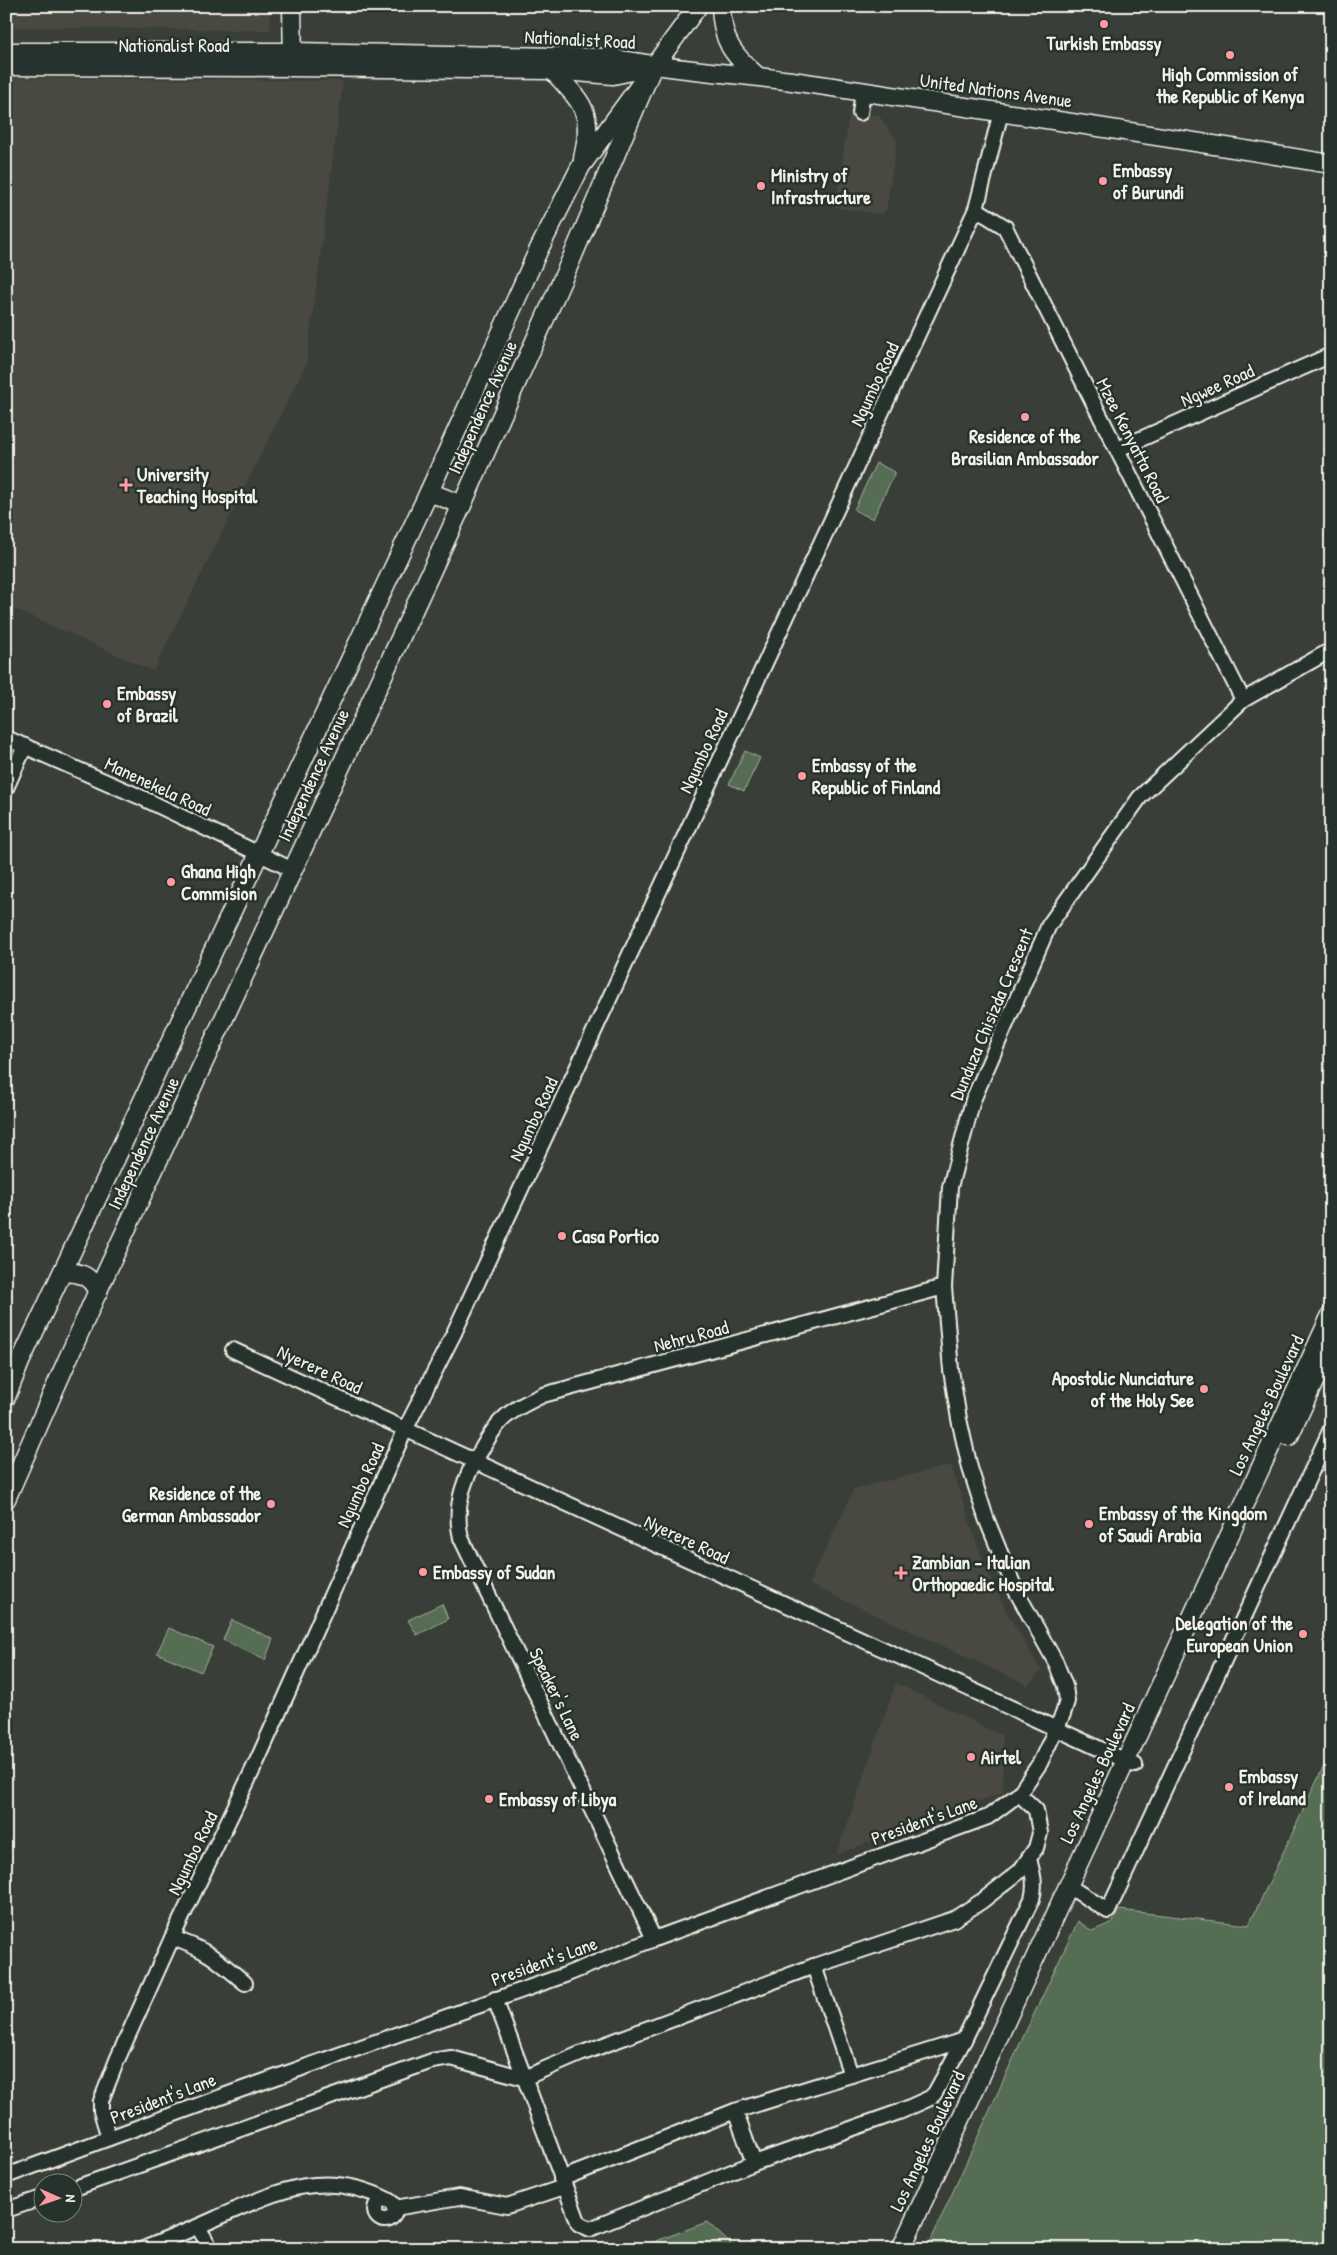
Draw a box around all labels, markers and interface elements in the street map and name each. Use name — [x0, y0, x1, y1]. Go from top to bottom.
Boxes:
marker: Turkish Embassy — [1098, 18, 1110, 30]
street label: Nationalist Road — [524, 23, 637, 55]
place label: Turkish Embassy — [1046, 30, 1161, 57]
street label: Nationalist Road — [119, 32, 230, 58]
marker: High Commission of the Republic of Kenya — [1224, 49, 1236, 61]
place label: High Commission of the Republic of Kenya — [1155, 61, 1304, 110]
street label: United Nations Avenue — [918, 66, 1074, 114]
place label: Embassy of Burundi — [1113, 157, 1184, 205]
place label: Ministry of Infrastructure — [771, 162, 871, 210]
marker: Embassy of Burundi — [1097, 175, 1109, 187]
marker: Ministry of Infrastructure — [755, 180, 767, 192]
street label: Independence Avenue — [441, 336, 523, 478]
street label: Ngumbo Road — [843, 337, 905, 430]
street label: Ngwee Road — [1176, 357, 1258, 413]
street label: Mzee Kenyatta Road — [1090, 373, 1176, 507]
marker: Residence of the Brasilian Ambassador — [1019, 411, 1031, 423]
place label: Residence of the Brasilian Ambassador — [951, 423, 1099, 471]
place label: University Teaching Hospital — [136, 461, 258, 510]
marker: University Teaching Hospital — [119, 478, 133, 492]
place label: Embassy of Brazil — [117, 680, 179, 728]
marker: Embassy of Brazil — [101, 698, 113, 710]
street label: Independence Avenue — [271, 704, 355, 845]
street label: Ngumbo Road — [672, 704, 734, 797]
street label: Manenekela Road — [101, 750, 216, 822]
place label: Embassy of the Republic of Finland — [812, 752, 941, 801]
marker: Embassy of the Republic of Finland — [796, 770, 808, 782]
place label: Ghana High Commision — [181, 858, 257, 906]
marker: Ghana High Commision — [165, 876, 177, 888]
street label: Dunduza Chisizda Crescent — [943, 924, 1039, 1104]
street label: Independence Avenue — [101, 1072, 185, 1213]
street label: Ngumbo Road — [502, 1072, 564, 1165]
place label: Casa Portico — [572, 1223, 659, 1249]
marker: Casa Portico — [556, 1230, 568, 1242]
street label: Nehru Road — [651, 1313, 732, 1358]
street label: Los Angeles Boulevard — [1222, 1330, 1310, 1479]
street label: Nyerere Road — [273, 1338, 367, 1400]
place label: Apostolic Nunciature of the Holy See — [1052, 1365, 1194, 1414]
marker: Apostolic Nunciature of the Holy See — [1198, 1383, 1210, 1395]
street label: Ngumbo Road — [330, 1438, 390, 1531]
place label: Residence of the German Ambassador — [122, 1480, 262, 1528]
marker: Residence of the German Ambassador — [265, 1498, 277, 1510]
place label: Embassy of the Kingdom of Saudi Arabia — [1099, 1500, 1267, 1548]
street label: Nyerere Road — [640, 1508, 734, 1570]
marker: Embassy of the Kingdom of Saudi Arabia — [1083, 1518, 1095, 1530]
place label: Zambian - Italian Orthopaedic Hospital — [912, 1549, 1055, 1598]
place label: Embassy of Sudan — [433, 1559, 556, 1586]
marker: Embassy of Sudan — [417, 1566, 429, 1578]
marker: Zambian - Italian Orthopaedic Hospital — [894, 1566, 908, 1580]
place label: Delegation of the European Union — [1176, 1610, 1293, 1659]
marker: Delegation of the European Union — [1297, 1628, 1309, 1640]
street label: Speaker's Lane — [523, 1643, 591, 1745]
street label: Los Angeles Boulevard — [1053, 1698, 1141, 1847]
place label: Airtel — [981, 1744, 1022, 1770]
marker: Airtel — [965, 1751, 977, 1763]
place label: Embassy of Ireland — [1239, 1763, 1306, 1811]
marker: Embassy of Ireland — [1223, 1781, 1235, 1793]
place label: Embassy of Libya — [499, 1786, 617, 1813]
street label: President's Lane — [867, 1789, 981, 1851]
marker: Embassy of Libya — [483, 1793, 495, 1805]
street label: Ngumbo Road — [161, 1806, 224, 1899]
street label: President's Lane — [487, 1930, 601, 1992]
street label: President's Lane — [106, 2066, 220, 2130]
street label: Los Angeles Boulevard — [883, 2066, 971, 2215]
north arrow — [32, 2172, 82, 2222]
text: N — [62, 2194, 81, 2203]

